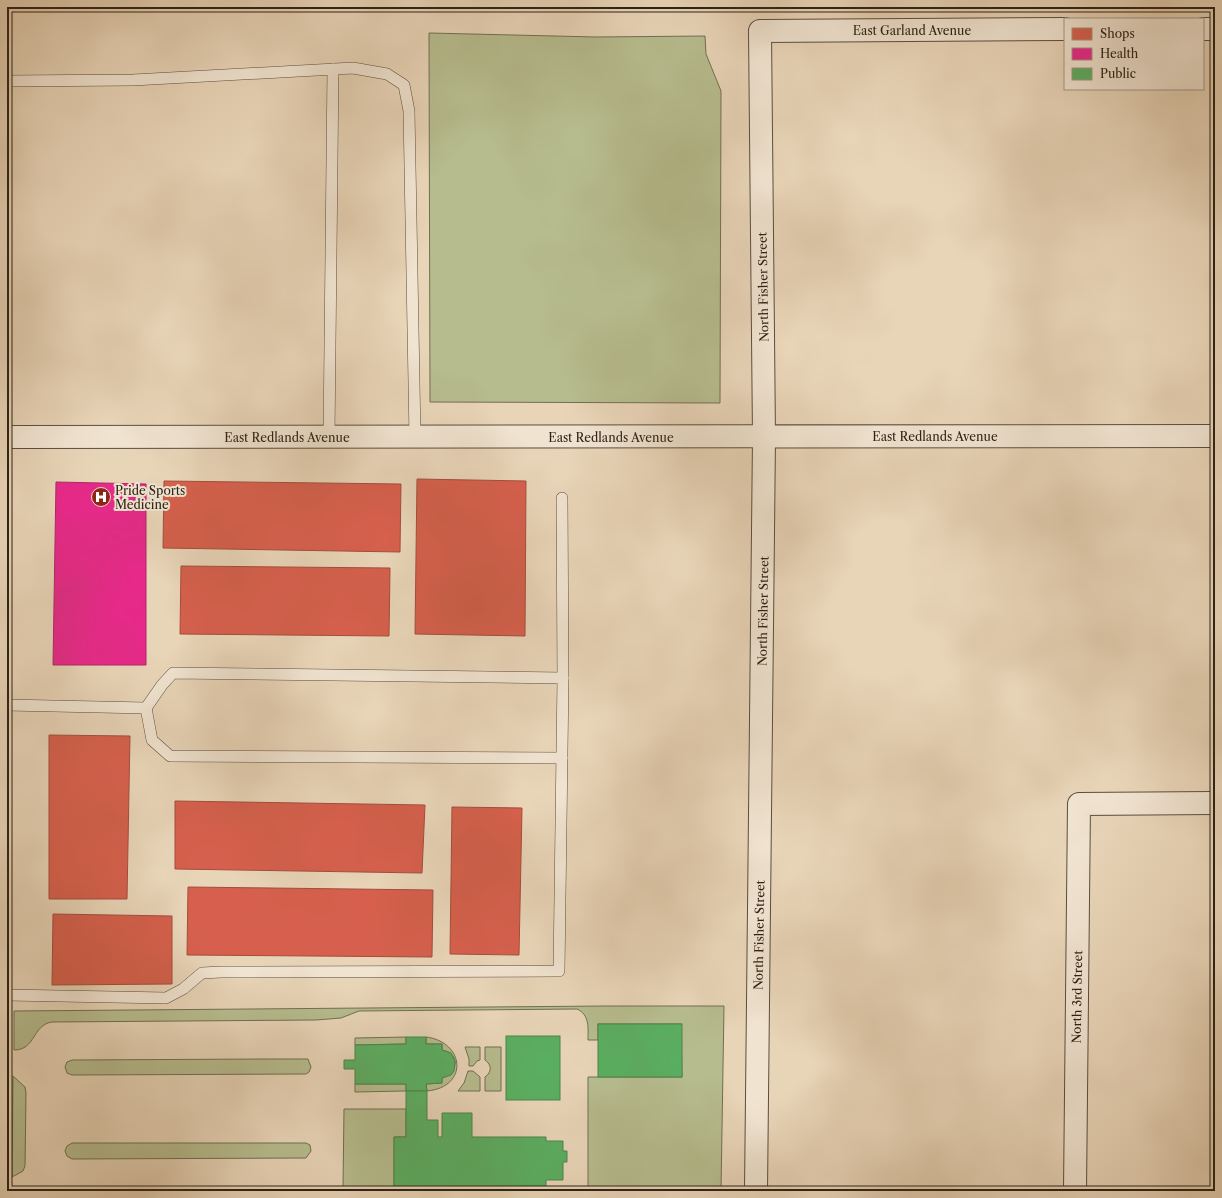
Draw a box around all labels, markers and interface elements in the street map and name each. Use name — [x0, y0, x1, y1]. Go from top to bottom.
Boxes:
legend — [1064, 18, 1204, 90]
street label: East Garland Avenue — [853, 23, 971, 38]
text: Shops — [1100, 26, 1135, 41]
text: Health — [1100, 46, 1139, 61]
text: Public — [1100, 66, 1136, 81]
street label: North Fisher Street — [755, 231, 771, 342]
street label: East Redlands Avenue — [872, 429, 998, 444]
street label: East Redlands Avenue — [224, 430, 350, 445]
street label: East Redlands Avenue — [548, 430, 674, 445]
place label: Pride Sports Medicine — [115, 483, 185, 512]
hospital icon: Pride Sports Medicine — [90, 486, 112, 508]
street label: North Fisher Street — [755, 555, 771, 666]
street label: North Fisher Street — [751, 879, 767, 990]
street label: North 3rd Street — [1069, 950, 1085, 1044]

